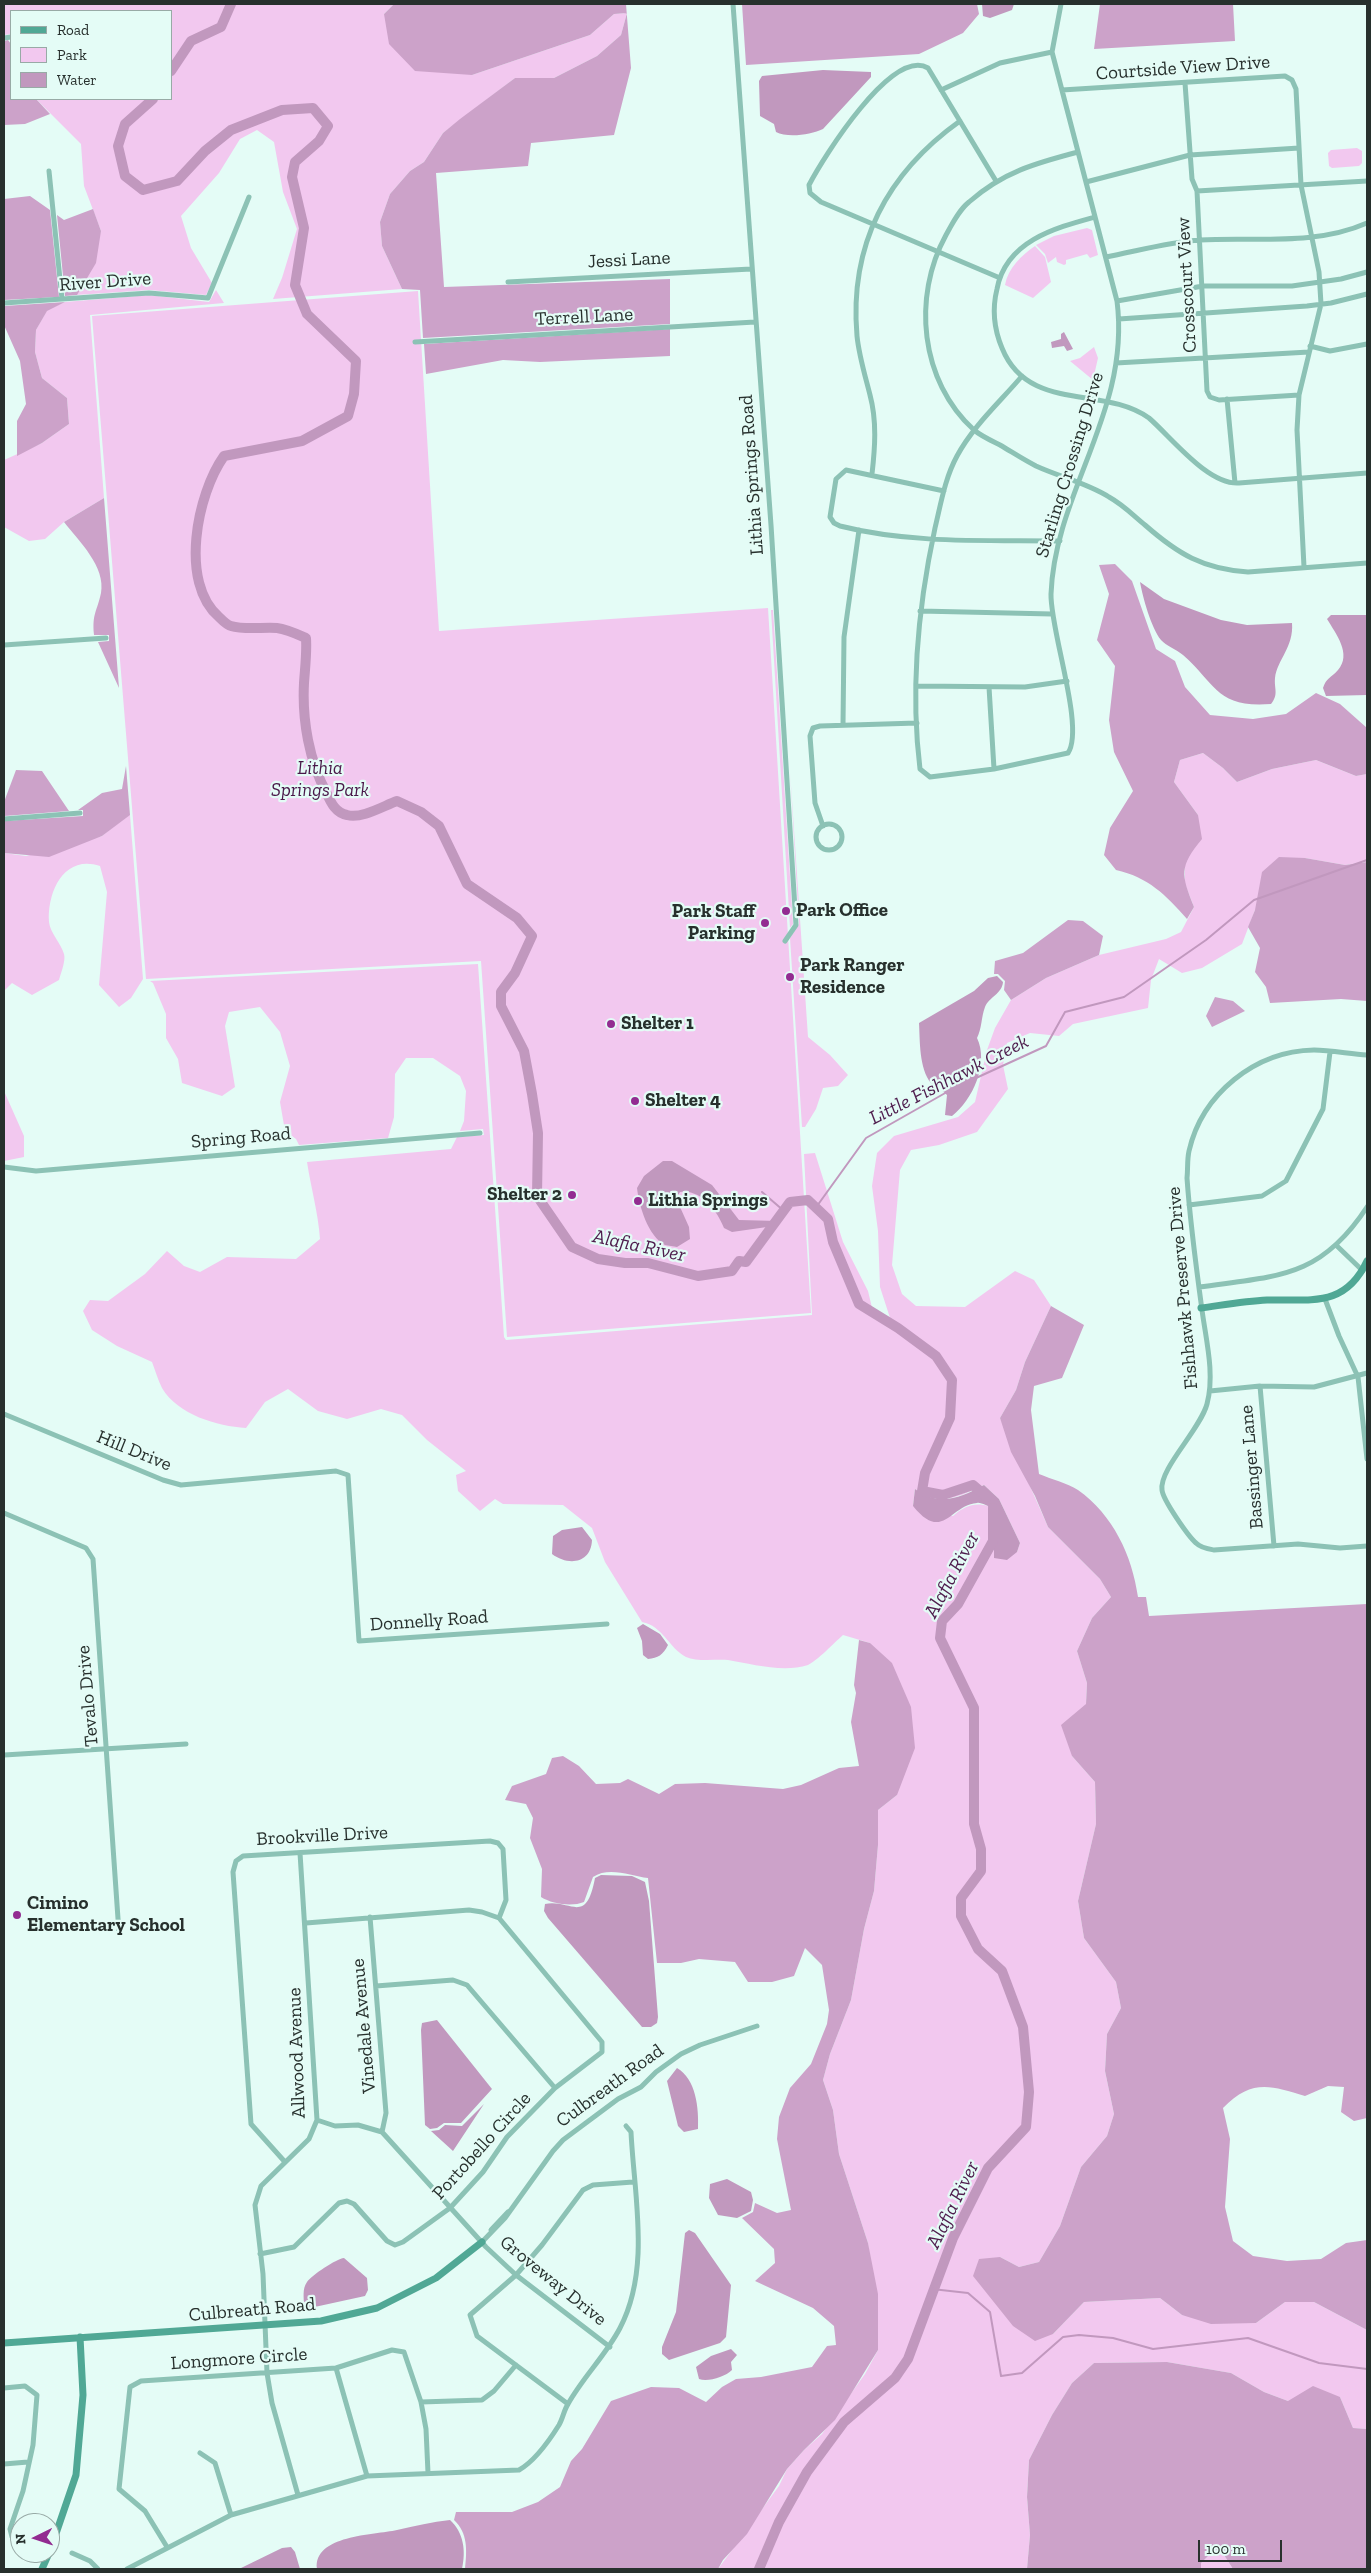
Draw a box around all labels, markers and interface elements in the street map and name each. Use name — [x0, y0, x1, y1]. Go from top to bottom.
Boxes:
legend — [10, 10, 172, 100]
text: Road — [57, 21, 89, 39]
text: Park — [57, 46, 87, 64]
street label: Courtside View Drive — [1095, 51, 1271, 85]
text: Water — [57, 71, 97, 89]
street label: Crosscourt View — [1172, 217, 1202, 353]
street label: Jessi Lane — [587, 246, 671, 274]
street label: River Drive — [58, 267, 152, 297]
street label: Terrell Lane — [534, 303, 634, 331]
street label: Starling Crossing Drive — [1031, 370, 1109, 560]
street label: Lithia Springs Road — [735, 394, 769, 556]
park label: Lithia Springs Park — [271, 758, 369, 802]
place label: Park Office — [796, 900, 888, 922]
place label: Park Staff Parking — [672, 901, 755, 945]
marker: Park Office — [780, 905, 792, 917]
marker: Park Staff Parking — [759, 917, 771, 929]
place label: Park Ranger Residence — [800, 955, 905, 999]
marker: Park Ranger Residence — [784, 971, 796, 983]
place label: Shelter 1 — [621, 1013, 694, 1035]
marker: Shelter 1 — [605, 1018, 617, 1030]
water label: Little Fishhawk Creek — [866, 1030, 1032, 1130]
place label: Shelter 4 — [645, 1090, 721, 1112]
marker: Shelter 4 — [629, 1095, 641, 1107]
street label: Spring Road — [190, 1122, 292, 1154]
place label: Shelter 2 — [487, 1184, 562, 1206]
street label: Fishhawk Preserve Drive — [1163, 1186, 1203, 1390]
marker: Shelter 2 — [566, 1189, 578, 1201]
place label: Lithia Springs — [648, 1190, 768, 1212]
marker: Lithia Springs — [632, 1195, 644, 1207]
water label: Alafia River — [590, 1224, 688, 1268]
street label: Bassinger Lane — [1235, 1404, 1269, 1530]
street label: Hill Drive — [93, 1426, 175, 1476]
water label: Alafia River — [919, 1528, 985, 1622]
street label: Donnelly Road — [369, 1605, 489, 1637]
street label: Tevalo Drive — [72, 1644, 104, 1748]
street label: Brookville Drive — [256, 1821, 388, 1851]
place label: Cimino Elementary School — [27, 1893, 185, 1937]
marker: Cimino Elementary School — [11, 1909, 23, 1921]
street label: Vinedale Avenue — [347, 1958, 381, 2094]
street label: Allwood Avenue — [283, 1987, 311, 2119]
street label: Culbreath Road — [552, 2039, 668, 2133]
street label: Portobello Circle — [428, 2088, 536, 2204]
water label: Alafia River — [922, 2157, 984, 2253]
street label: Groveway Drive — [495, 2231, 611, 2331]
street label: Culbreath Road — [188, 2293, 316, 2327]
street label: Longmore Circle — [170, 2343, 308, 2375]
north arrow — [10, 2513, 60, 2563]
scale bar — [1201, 2530, 1285, 2562]
text: N — [12, 2533, 29, 2545]
text: 100 m — [1206, 2540, 1245, 2558]

